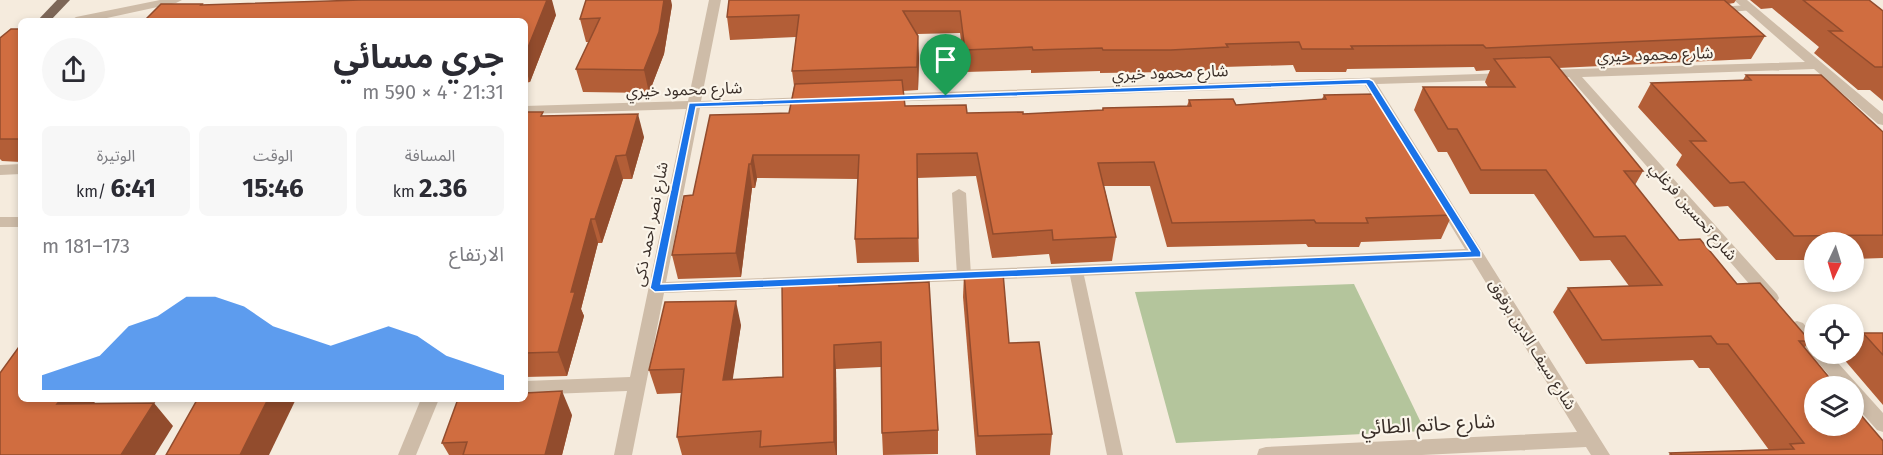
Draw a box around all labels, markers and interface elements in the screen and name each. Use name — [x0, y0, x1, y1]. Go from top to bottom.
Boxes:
pin — [920, 34, 971, 96]
text: جري مسائي — [333, 37, 504, 77]
button: share — [42, 38, 105, 101]
icon: arrive — [929, 43, 962, 76]
street label: شارع محمود خيري — [1596, 43, 1714, 69]
street label: شارع محمود خيري — [1111, 61, 1229, 87]
street label: شارع محمود خيري — [625, 78, 743, 104]
text: 21:31 · 4 × 590 m — [362, 80, 504, 104]
text: الوتيرة — [97, 146, 135, 165]
text: الوقت — [253, 146, 293, 165]
text: المسافة — [405, 146, 455, 165]
street label: شارع تحسين فرغلي — [1644, 158, 1741, 266]
street label: شارع نصر احمد ذكى — [629, 160, 675, 289]
text: 6:41 — [110, 173, 156, 204]
text: 15:46 — [242, 173, 304, 204]
text: 2.36 — [419, 173, 467, 204]
text: /km — [76, 182, 110, 201]
text: km — [393, 182, 419, 201]
north arrow — [1804, 232, 1864, 292]
map controls — [1804, 232, 1864, 436]
text: 173–181 m — [42, 234, 130, 258]
text: الارتفاع — [449, 242, 504, 266]
street label: شارع سيف الدين برقوق — [1482, 276, 1580, 415]
button: locate — [1804, 304, 1864, 364]
button: layers — [1804, 376, 1864, 436]
street label: شارع حاتم الطائي — [1360, 408, 1496, 443]

